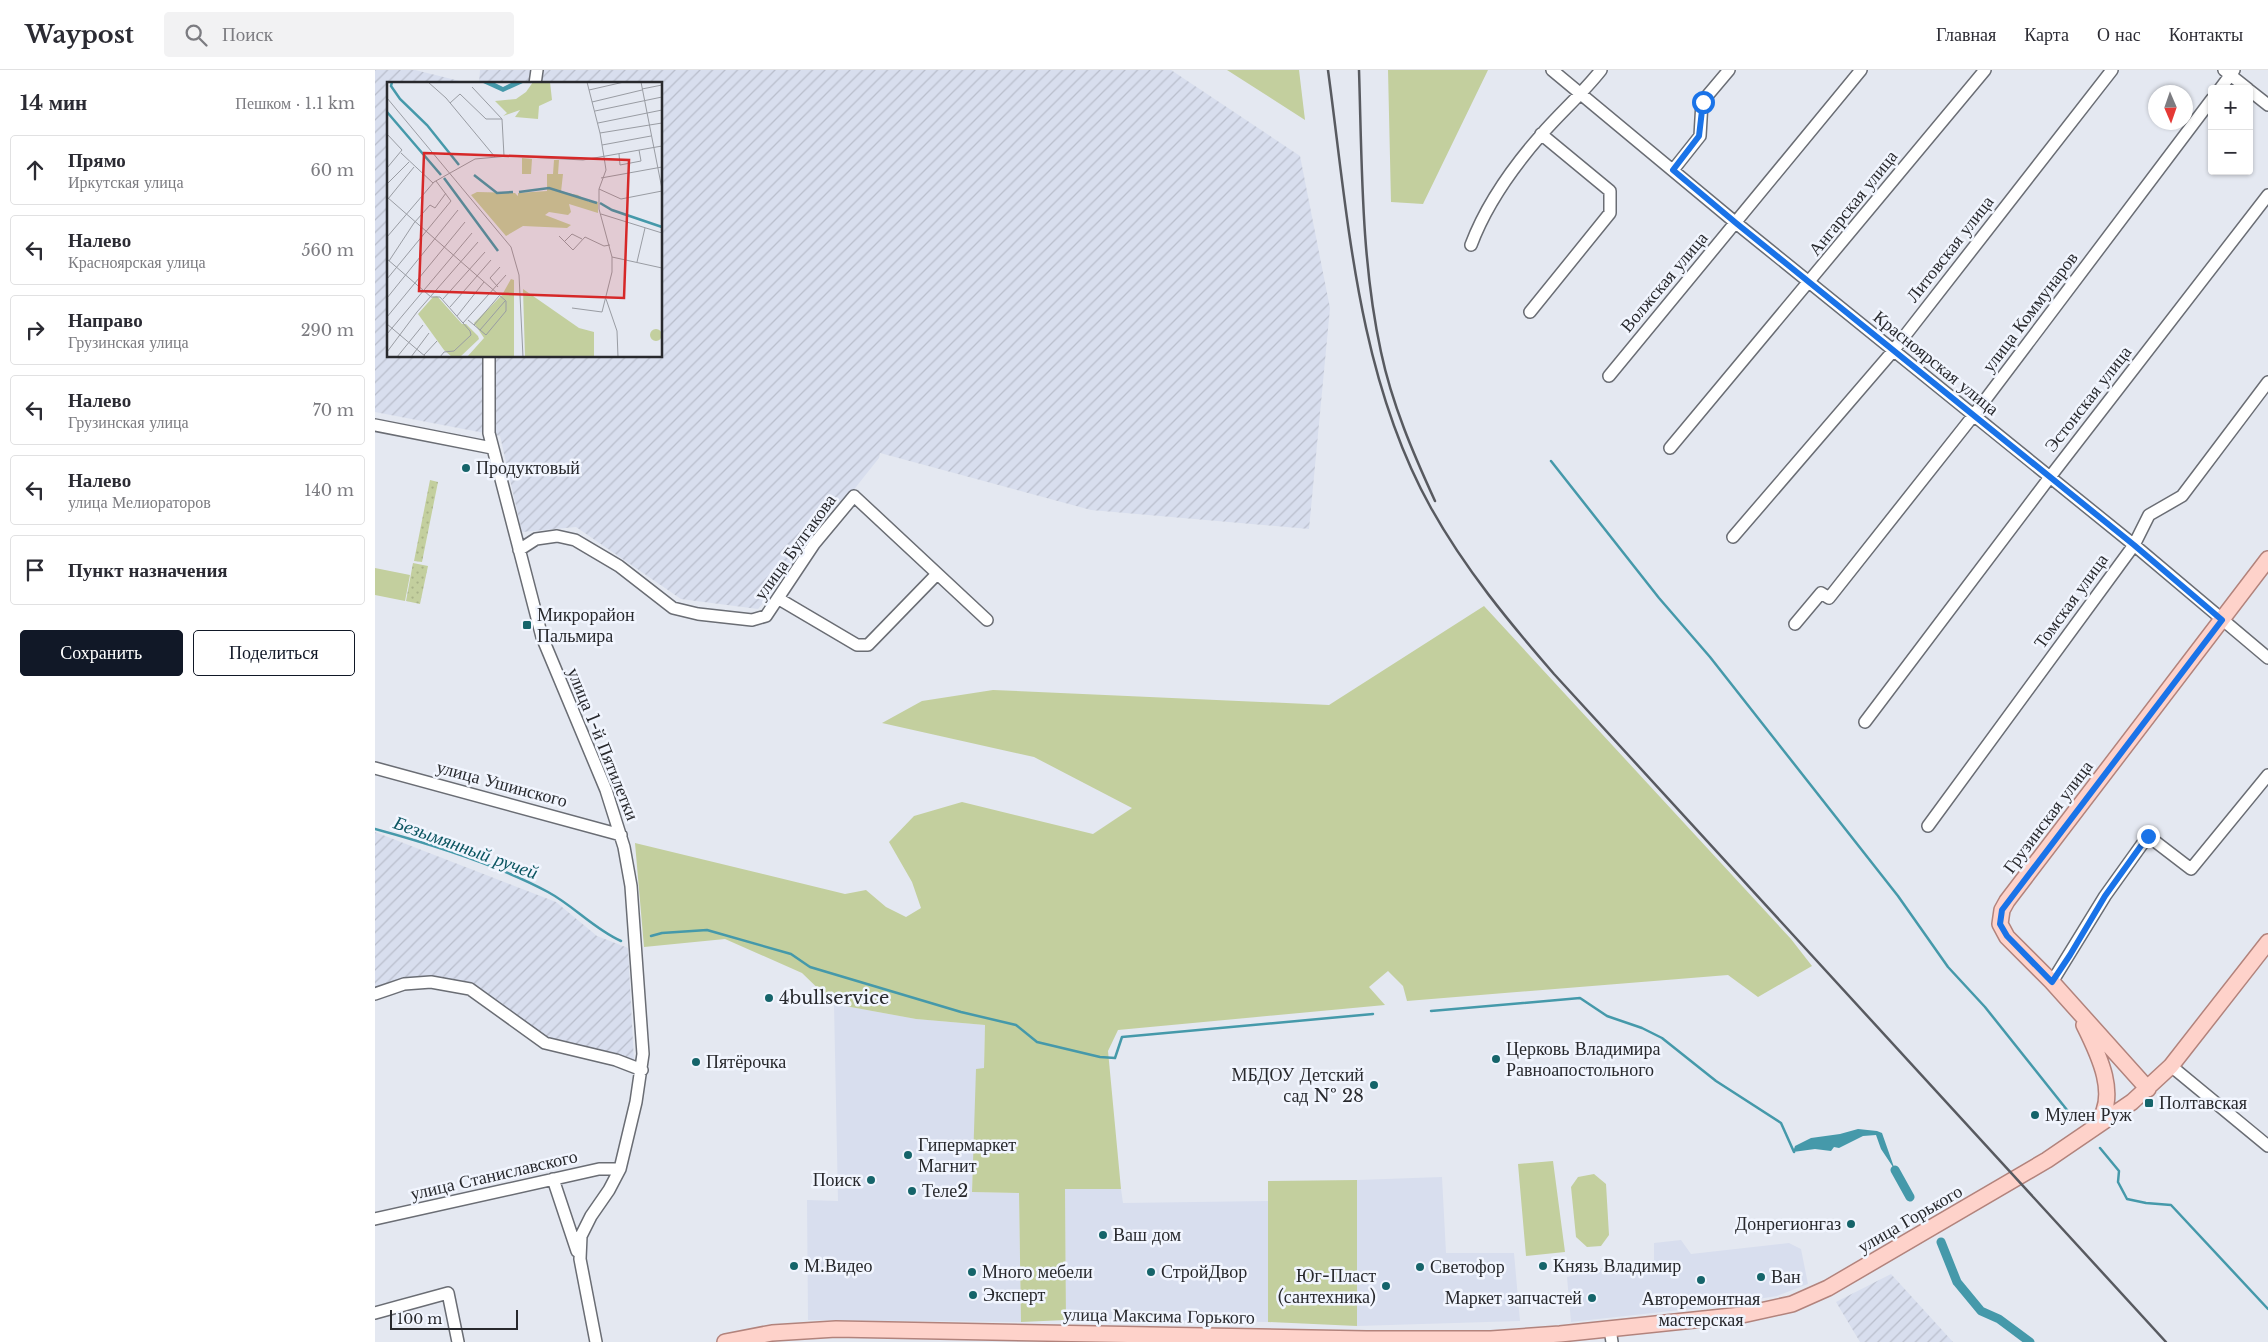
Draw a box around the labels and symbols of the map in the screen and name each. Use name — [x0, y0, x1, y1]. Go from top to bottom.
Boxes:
inset map — [387, 82, 663, 358]
north arrow — [2148, 85, 2193, 130]
route start — [1692, 91, 1715, 114]
street label: Ангарская улица — [1804, 146, 1902, 260]
street label: Литовская улица — [1902, 191, 1998, 307]
street label: Волжская улица — [1616, 227, 1712, 337]
street label: улица Коммунаров — [1977, 247, 2083, 377]
street label: Красноярская улица — [1869, 306, 2003, 420]
street label: Эстонская улица — [2040, 342, 2136, 456]
place label: Продуктовый — [476, 457, 580, 479]
marker: Продуктовый — [460, 462, 472, 474]
street label: улица Булгакова — [749, 490, 841, 604]
street label: Томская улица — [2029, 549, 2113, 653]
place label: Микрорайон Пальмира — [537, 604, 635, 647]
marker: Микрорайон Пальмира — [521, 619, 533, 631]
street label: улица 1-й Пятилетки — [562, 664, 644, 824]
street label: улица Ушинского — [434, 756, 570, 812]
street label: Грузинская улица — [1998, 756, 2098, 878]
water label: Безымянный ручей — [390, 810, 542, 884]
route end — [2137, 825, 2160, 848]
place label: 4bullservice — [779, 987, 889, 1009]
marker: 4bullservice — [763, 992, 775, 1004]
place label: Церковь Владимира Равноапостольного — [1506, 1038, 1660, 1081]
place label: Пятёрочка — [706, 1051, 786, 1073]
marker: Церковь Владимира Равноапостольного — [1490, 1053, 1502, 1065]
marker: Пятёрочка — [690, 1056, 702, 1068]
place label: МБДОУ Детский сад № 28 — [1232, 1064, 1364, 1107]
marker: МБДОУ Детский сад № 28 — [1368, 1079, 1380, 1091]
place label: Полтавская — [2159, 1092, 2247, 1114]
marker: Полтавская — [2143, 1097, 2155, 1109]
place label: Мулен Руж — [2045, 1104, 2132, 1126]
marker: Мулен Руж — [2029, 1109, 2041, 1121]
place label: Гипермаркет Магнит — [918, 1134, 1016, 1177]
street label: улица Станиславского — [408, 1145, 580, 1205]
marker: Гипермаркет Магнит — [902, 1149, 914, 1161]
place label: Поиск — [813, 1169, 861, 1191]
marker: Поиск — [865, 1174, 877, 1186]
place label: Теле2 — [922, 1180, 968, 1202]
street label: улица Горького — [1854, 1180, 1966, 1258]
marker: Теле2 — [906, 1185, 918, 1197]
place label: Донрегионгаз — [1735, 1213, 1841, 1235]
marker: Донрегионгаз — [1845, 1218, 1857, 1230]
place label: Ваш дом — [1113, 1224, 1181, 1246]
marker: Ваш дом — [1097, 1229, 1109, 1241]
place label: М.Видео — [804, 1255, 873, 1277]
place label: Князь Владимир — [1553, 1255, 1681, 1277]
place label: Светофор — [1430, 1256, 1505, 1278]
marker: М.Видео — [788, 1260, 800, 1272]
marker: Князь Владимир — [1537, 1260, 1549, 1272]
place label: Много мебели — [982, 1261, 1093, 1283]
place label: СтройДвор — [1161, 1261, 1247, 1283]
marker: Светофор — [1414, 1261, 1426, 1273]
place label: Юг-Пласт (сантехника) — [1278, 1265, 1376, 1308]
marker: Много мебели — [966, 1266, 978, 1278]
marker: СтройДвор — [1145, 1266, 1157, 1278]
place label: Ван — [1771, 1266, 1801, 1288]
marker: Ван — [1755, 1271, 1767, 1283]
marker: Авторемонтная мастерская — [1695, 1274, 1707, 1286]
marker: Юг-Пласт (сантехника) — [1380, 1280, 1392, 1292]
place label: Эксперт — [983, 1284, 1046, 1306]
place label: Маркет запчастей — [1445, 1287, 1582, 1309]
place label: Авторемонтная мастерская — [1642, 1288, 1760, 1331]
marker: Эксперт — [967, 1289, 979, 1301]
marker: Маркет запчастей — [1586, 1292, 1598, 1304]
street label: улица Максима Горького — [1063, 1303, 1255, 1329]
scale bar — [390, 1307, 517, 1330]

